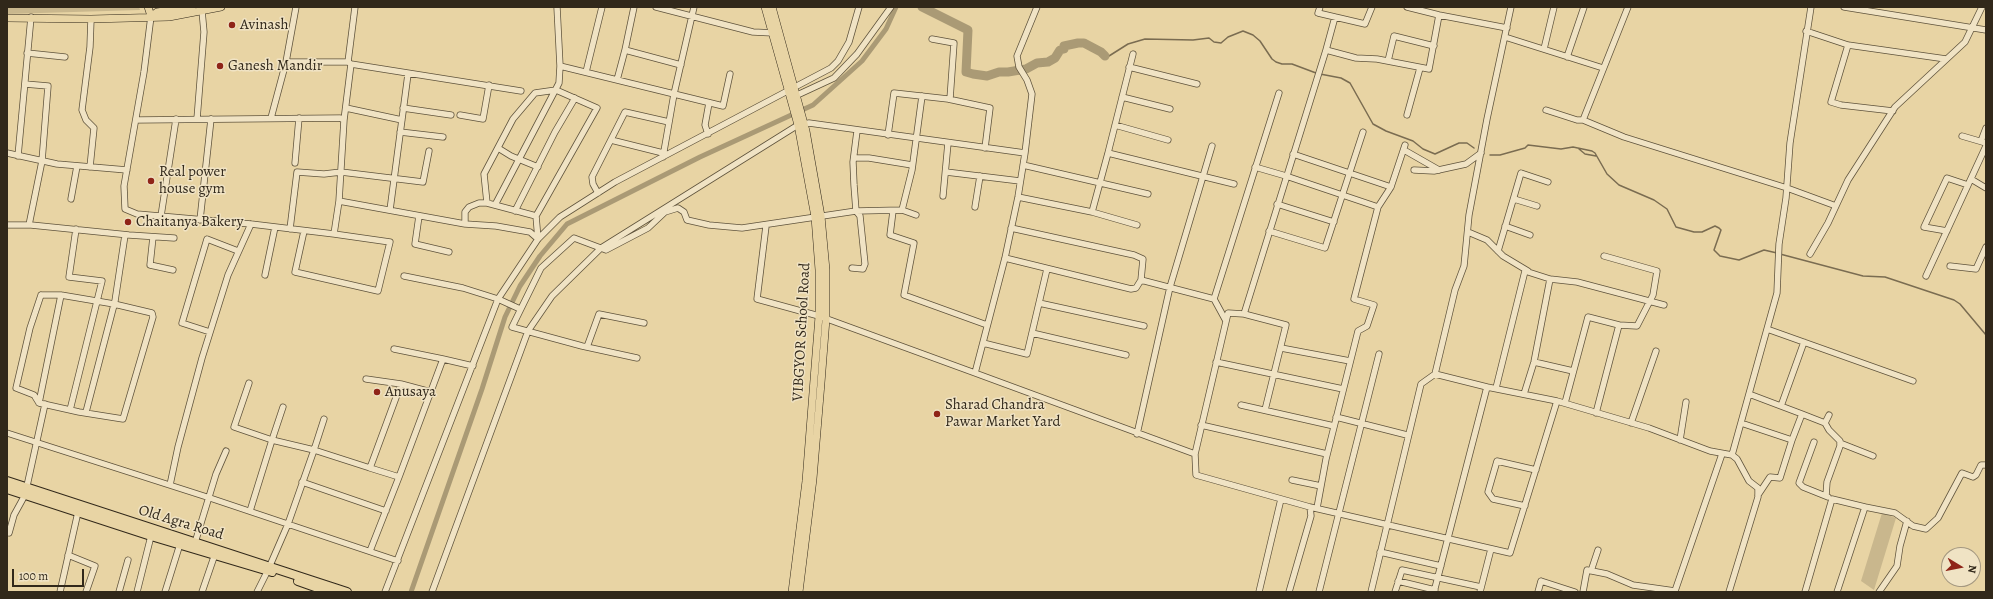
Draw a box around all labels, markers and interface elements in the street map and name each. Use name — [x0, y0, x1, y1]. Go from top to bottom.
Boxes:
place label: Avinash — [240, 16, 289, 34]
marker: Avinash — [227, 20, 237, 30]
place label: Ganesh Mandir — [228, 57, 323, 75]
marker: Ganesh Mandir — [215, 61, 225, 71]
place label: Real power house gym — [159, 163, 226, 198]
marker: Real power house gym — [146, 176, 156, 186]
place label: Chaitanya Bakery — [136, 213, 243, 231]
marker: Chaitanya Bakery — [123, 217, 133, 227]
street label: VIBGYOR School Road — [789, 262, 815, 402]
place label: Anusaya — [385, 383, 436, 401]
marker: Anusaya — [372, 387, 382, 397]
place label: Sharad Chandra Pawar Market Yard — [945, 396, 1061, 431]
marker: Sharad Chandra Pawar Market Yard — [932, 409, 942, 419]
street label: Old Agra Road — [136, 502, 226, 544]
north arrow — [1941, 547, 1981, 587]
scale bar — [14, 561, 86, 587]
text: N — [1964, 564, 1980, 574]
text: 100 m — [19, 568, 48, 584]

